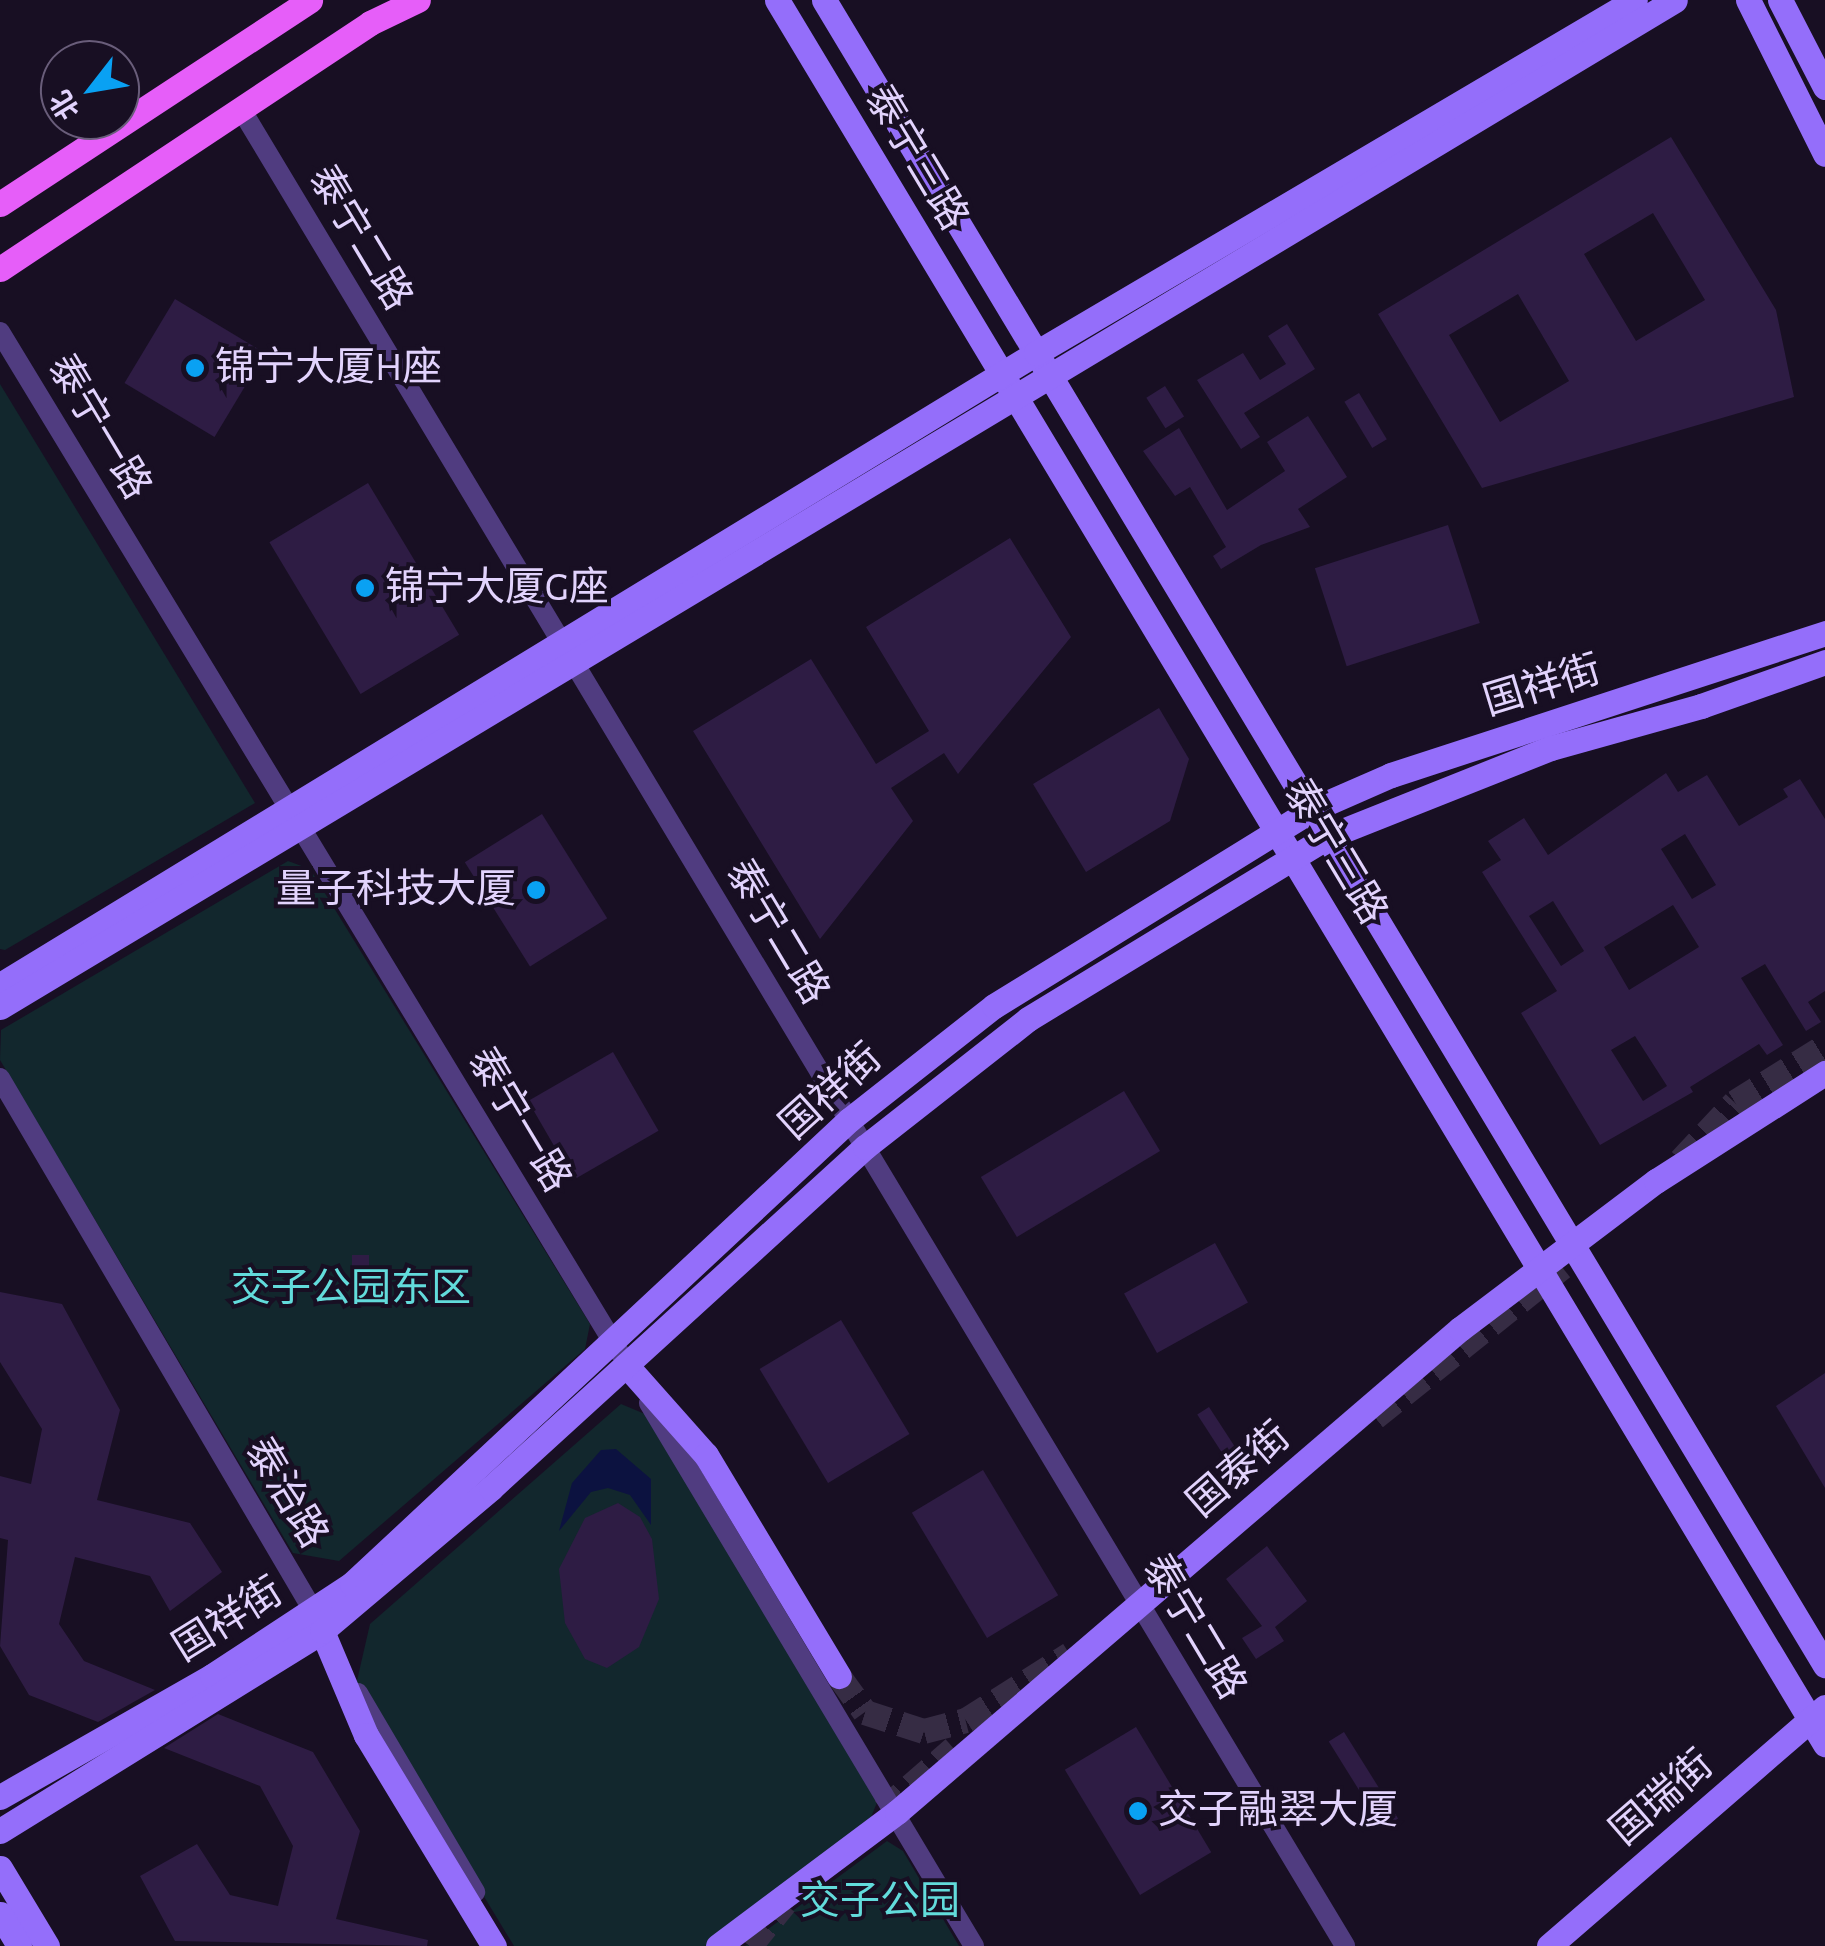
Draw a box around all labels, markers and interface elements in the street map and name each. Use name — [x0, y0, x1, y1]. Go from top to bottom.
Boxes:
north arrow — [40, 40, 140, 140]
street label: 泰宁三路 — [854, 77, 978, 239]
text: 北 — [47, 85, 85, 124]
street label: 泰宁二路 — [298, 157, 422, 319]
place label: 锦宁大厦H座 — [215, 344, 442, 392]
street label: 泰宁一路 — [37, 346, 161, 508]
marker: 锦宁大厦H座 — [184, 357, 206, 379]
place label: 锦宁大厦G座 — [385, 564, 609, 612]
marker: 锦宁大厦G座 — [354, 577, 376, 599]
street label: 国祥街 — [1478, 646, 1606, 726]
street label: 泰宁三路 — [1273, 771, 1397, 933]
street label: 泰宁二路 — [715, 851, 839, 1013]
place label: 量子科技大厦 — [276, 866, 516, 914]
marker: 量子科技大厦 — [525, 879, 547, 901]
street label: 国祥街 — [770, 1034, 892, 1150]
street label: 泰宁一路 — [457, 1039, 581, 1201]
park label: 交子公园东区 — [231, 1265, 471, 1313]
street label: 国泰街 — [1178, 1413, 1300, 1527]
street label: 泰治路 — [235, 1429, 337, 1557]
street label: 泰宁二路 — [1132, 1546, 1256, 1708]
street label: 国祥街 — [164, 1568, 292, 1672]
street label: 国瑞街 — [1601, 1741, 1723, 1855]
place label: 交子融翠大厦 — [1158, 1787, 1398, 1835]
marker: 交子融翠大厦 — [1127, 1800, 1149, 1822]
park label: 交子公园 — [800, 1878, 960, 1926]

